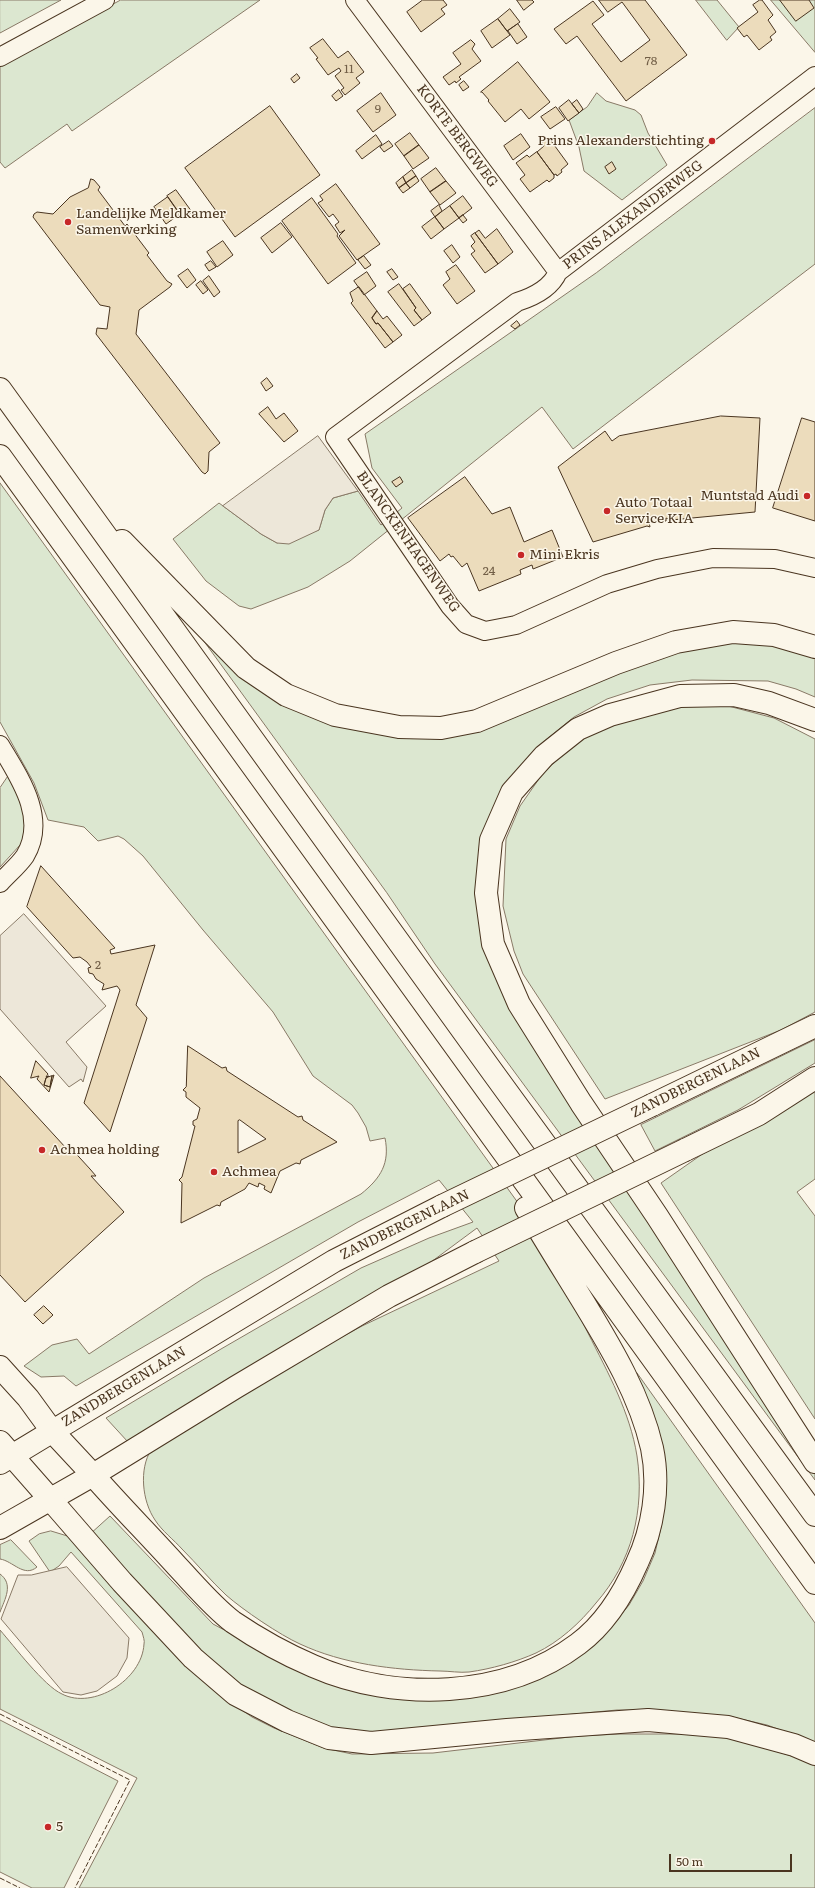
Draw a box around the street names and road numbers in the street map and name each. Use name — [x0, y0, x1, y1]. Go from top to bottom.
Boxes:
street label: KORTE BERGWEG — [413, 81, 501, 191]
street label: PRINS ALEXANDERWEG — [560, 157, 706, 273]
street label: BLANCKENHAGENWEG — [353, 468, 463, 616]
street label: ZANDBERGENLAAN — [628, 1044, 764, 1122]
street label: ZANDBERGENLAAN — [337, 1186, 473, 1264]
street label: ZANDBERGENLAAN — [59, 1343, 189, 1431]

